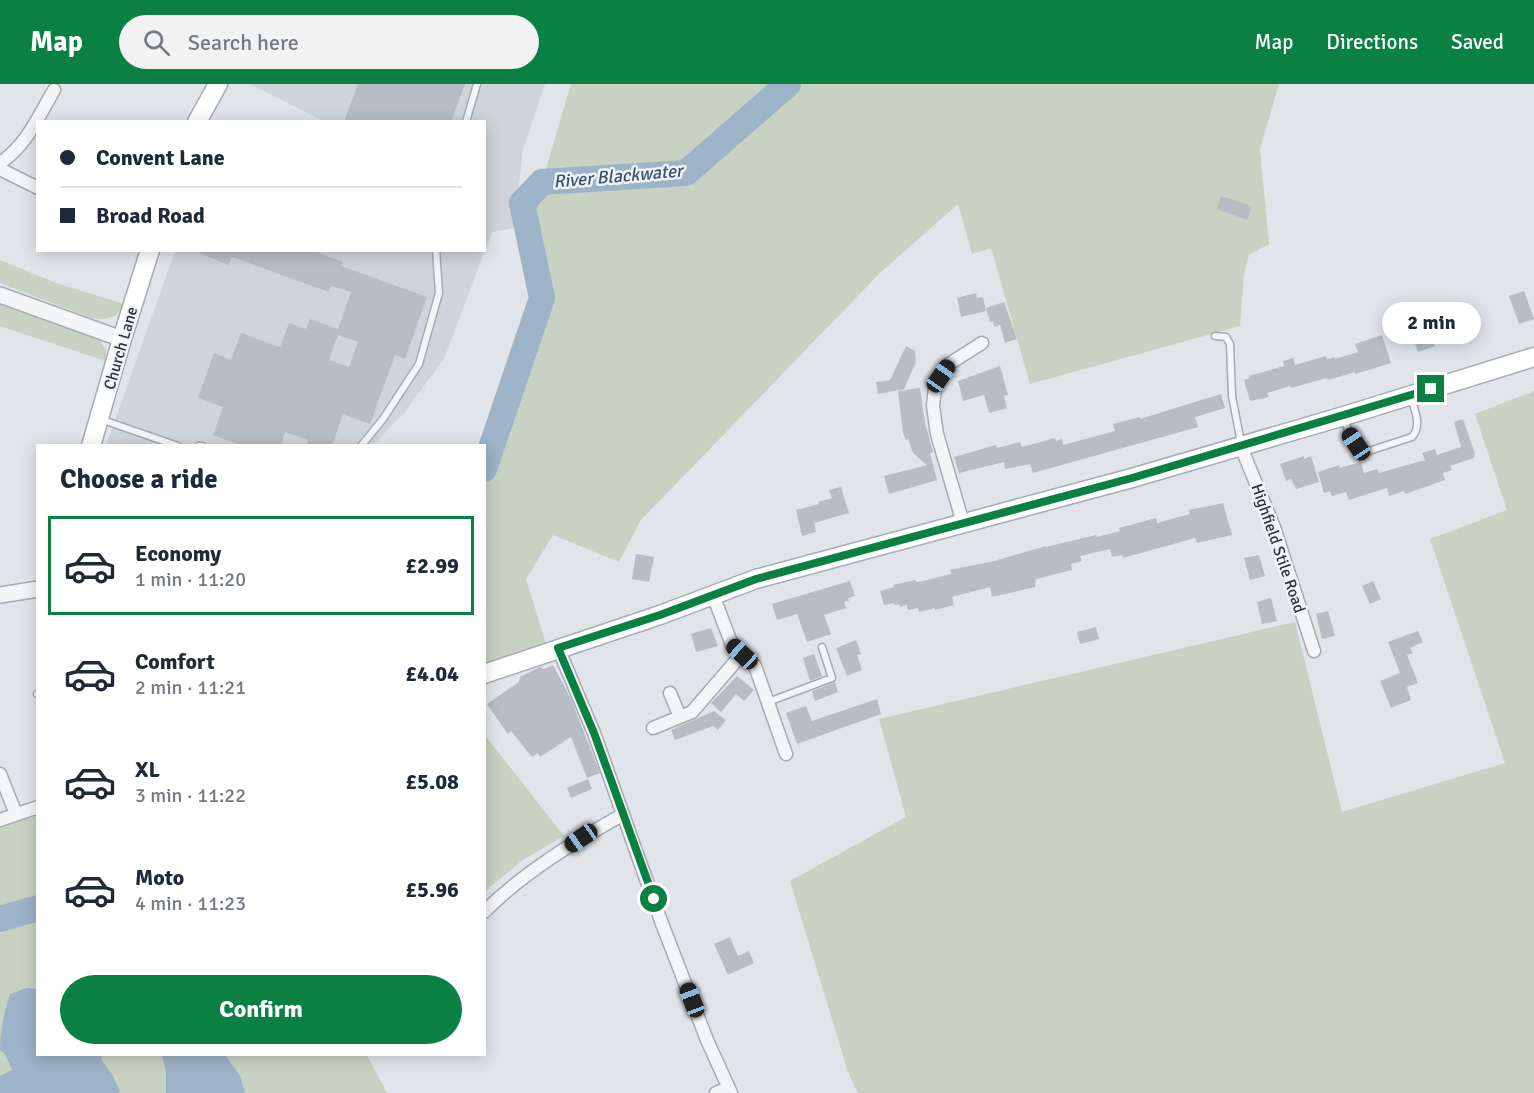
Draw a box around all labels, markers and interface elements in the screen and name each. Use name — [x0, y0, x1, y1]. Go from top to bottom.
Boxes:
search box — [119, 15, 539, 69]
text: Map — [30, 25, 83, 59]
icon: search — [140, 26, 173, 59]
text: Search here — [188, 29, 299, 56]
text: Map — [1255, 29, 1293, 55]
text: Directions — [1326, 29, 1418, 55]
text: Saved — [1451, 29, 1504, 55]
text: Convent Lane — [96, 144, 225, 171]
water label: River Blackwater — [553, 159, 686, 193]
text: Broad Road — [96, 202, 205, 229]
callout: 2 min — [1382, 302, 1480, 344]
street label: Church Lane — [100, 304, 142, 392]
text: 2 min — [1407, 310, 1456, 335]
car — [923, 356, 959, 396]
route end — [1417, 375, 1444, 402]
car — [1338, 424, 1374, 464]
text: Choose a ride — [60, 463, 218, 496]
street label: Highfield Stile Road — [1247, 481, 1310, 616]
icon: car — [63, 539, 117, 593]
text: Economy — [135, 540, 221, 567]
text: £2.99 — [405, 552, 459, 579]
text: 1 min · 11:20 — [135, 567, 246, 592]
car — [723, 635, 761, 673]
icon: car — [63, 647, 117, 701]
text: Comfort — [135, 648, 215, 675]
text: £4.04 — [405, 660, 459, 687]
text: 2 min · 11:21 — [135, 675, 246, 700]
icon: car — [63, 755, 117, 809]
text: XL — [135, 756, 160, 783]
text: £5.08 — [405, 768, 459, 795]
text: 3 min · 11:22 — [135, 783, 246, 808]
car — [561, 820, 601, 856]
icon: car — [63, 863, 117, 917]
text: Moto — [135, 864, 184, 891]
text: £5.96 — [405, 876, 459, 903]
route start — [640, 885, 667, 912]
text: 4 min · 11:23 — [135, 891, 246, 916]
button: Confirm — [60, 975, 462, 1044]
car — [677, 980, 707, 1020]

